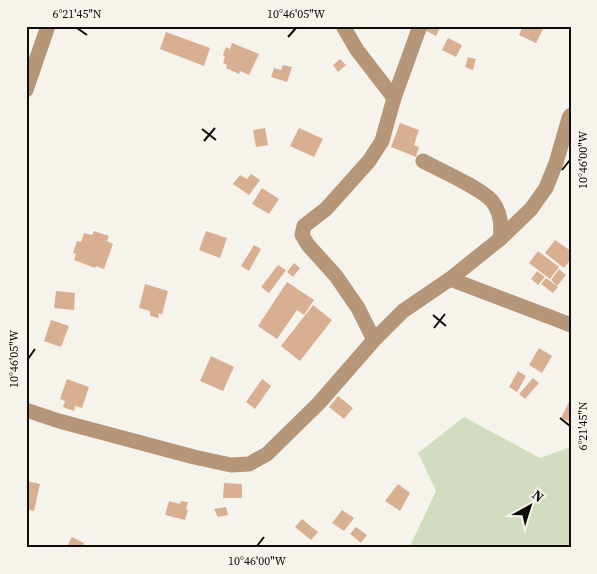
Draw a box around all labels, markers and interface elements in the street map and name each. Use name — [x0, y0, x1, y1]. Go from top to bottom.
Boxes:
text: 6°21'45"N — [52, 6, 102, 22]
text: 10°46'05"W — [267, 6, 325, 22]
text: 10°46'00"W — [575, 131, 591, 189]
text: 10°46'05"W — [6, 330, 22, 388]
text: 6°21'45"N — [575, 401, 591, 451]
north arrow — [504, 482, 554, 532]
text: N — [528, 485, 548, 507]
text: 10°46'00"W — [228, 553, 286, 569]

